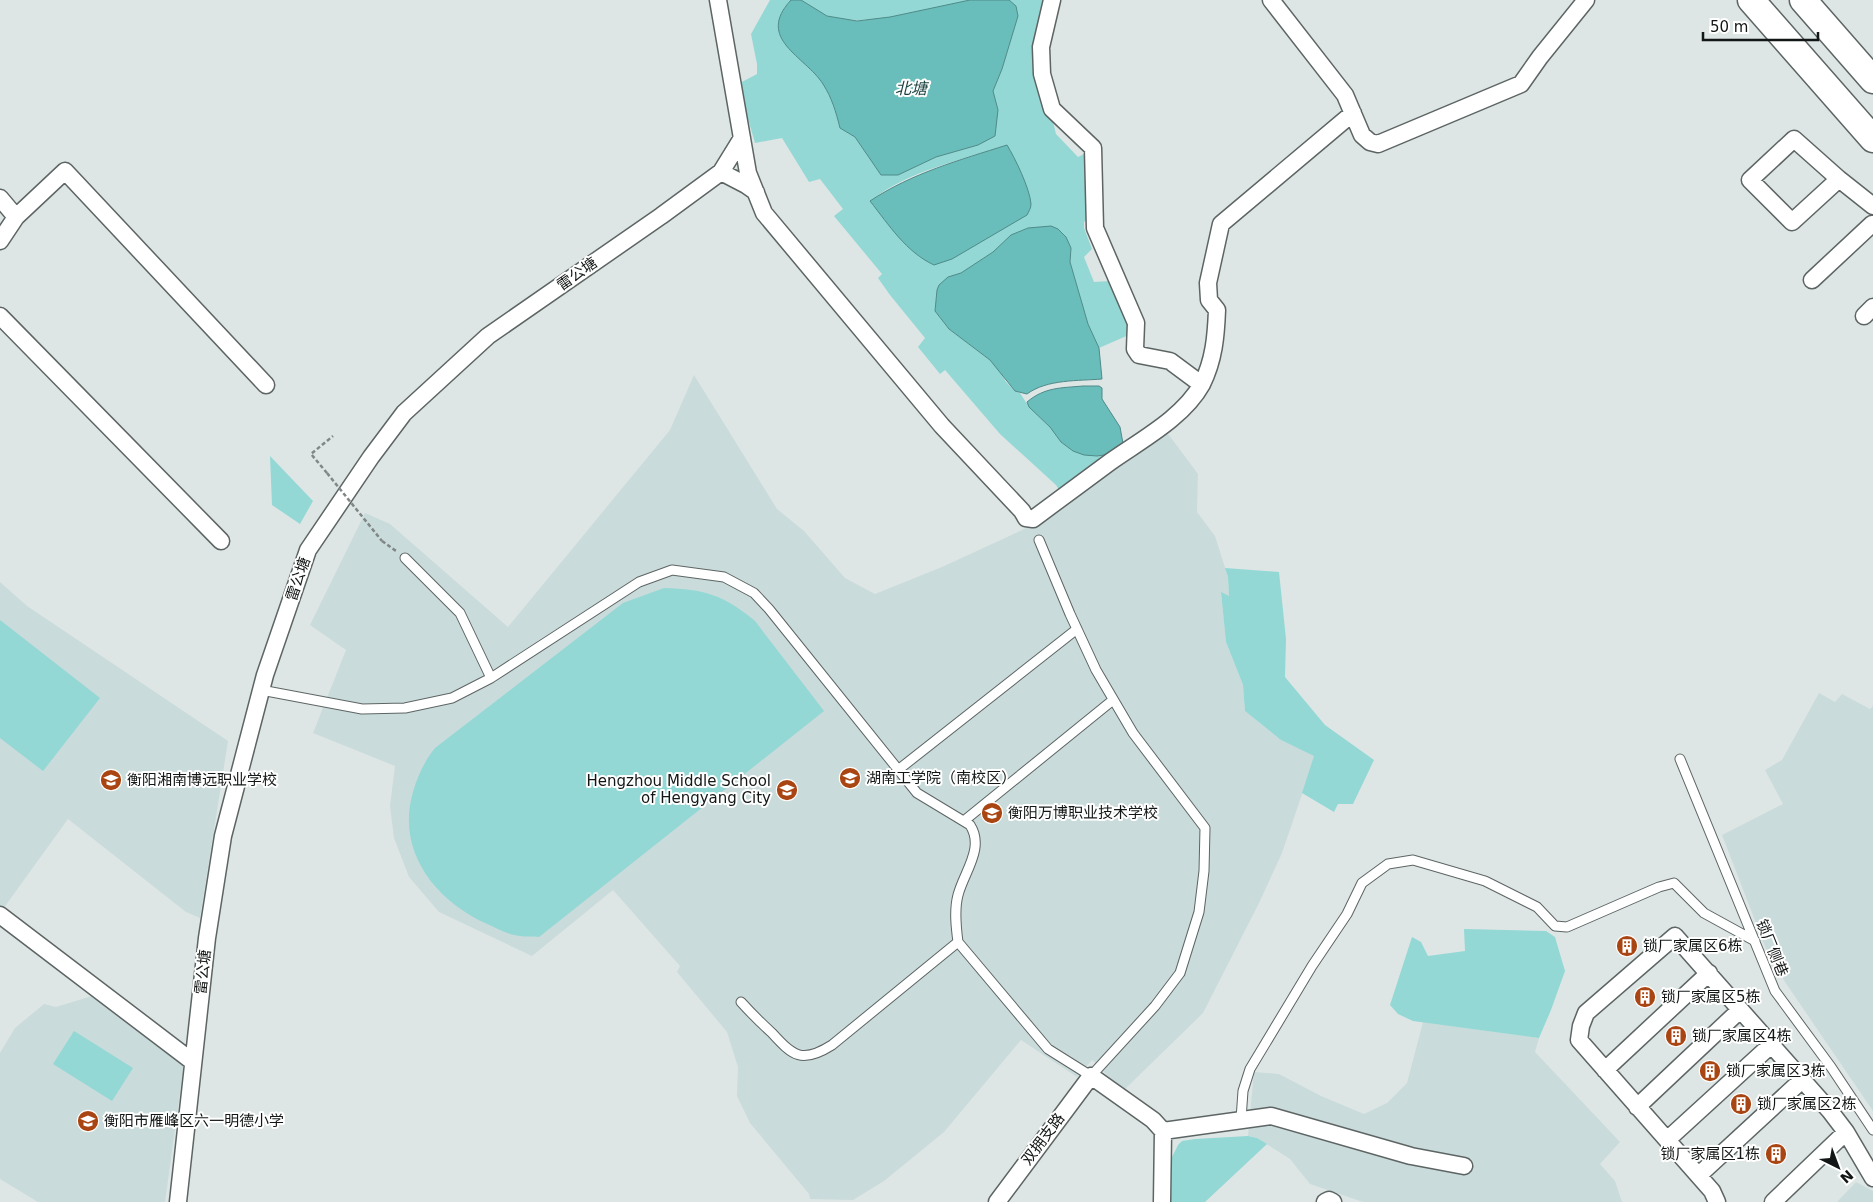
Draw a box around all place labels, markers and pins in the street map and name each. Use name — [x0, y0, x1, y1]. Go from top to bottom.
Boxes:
school or university icon: 湖南工学院（南校区） — [838, 766, 862, 790]
school or university icon: 衡阳湘南博远职业学校 — [99, 768, 123, 792]
place label: 湖南工学院（南校区） — [866, 769, 1016, 787]
place label: 衡阳湘南博远职业学校 — [127, 771, 277, 789]
place label: Hengzhou Middle School of Hengyang City — [587, 772, 771, 807]
school or university icon: Hengzhou Middle School of Hengyang City — [775, 778, 799, 802]
school or university icon: 衡阳万博职业技术学校 — [980, 801, 1004, 825]
place label: 衡阳万博职业技术学校 — [1008, 804, 1158, 822]
building icon: 锁厂家属区6栋 — [1615, 934, 1639, 958]
place label: 锁厂家属区6栋 — [1643, 937, 1743, 955]
building icon: 锁厂家属区5栋 — [1633, 985, 1657, 1009]
place label: 锁厂家属区5栋 — [1661, 988, 1761, 1006]
building icon: 锁厂家属区4栋 — [1664, 1024, 1688, 1048]
place label: 锁厂家属区4栋 — [1692, 1027, 1792, 1045]
building icon: 锁厂家属区3栋 — [1698, 1059, 1722, 1083]
place label: 锁厂家属区3栋 — [1726, 1062, 1826, 1080]
building icon: 锁厂家属区2栋 — [1729, 1092, 1753, 1116]
place label: 锁厂家属区2栋 — [1757, 1095, 1857, 1113]
school or university icon: 衡阳市雁峰区六一明德小学 — [76, 1109, 100, 1133]
place label: 衡阳市雁峰区六一明德小学 — [104, 1112, 284, 1130]
building icon: 锁厂家属区1栋 — [1764, 1142, 1788, 1166]
place label: 锁厂家属区1栋 — [1660, 1145, 1760, 1163]

